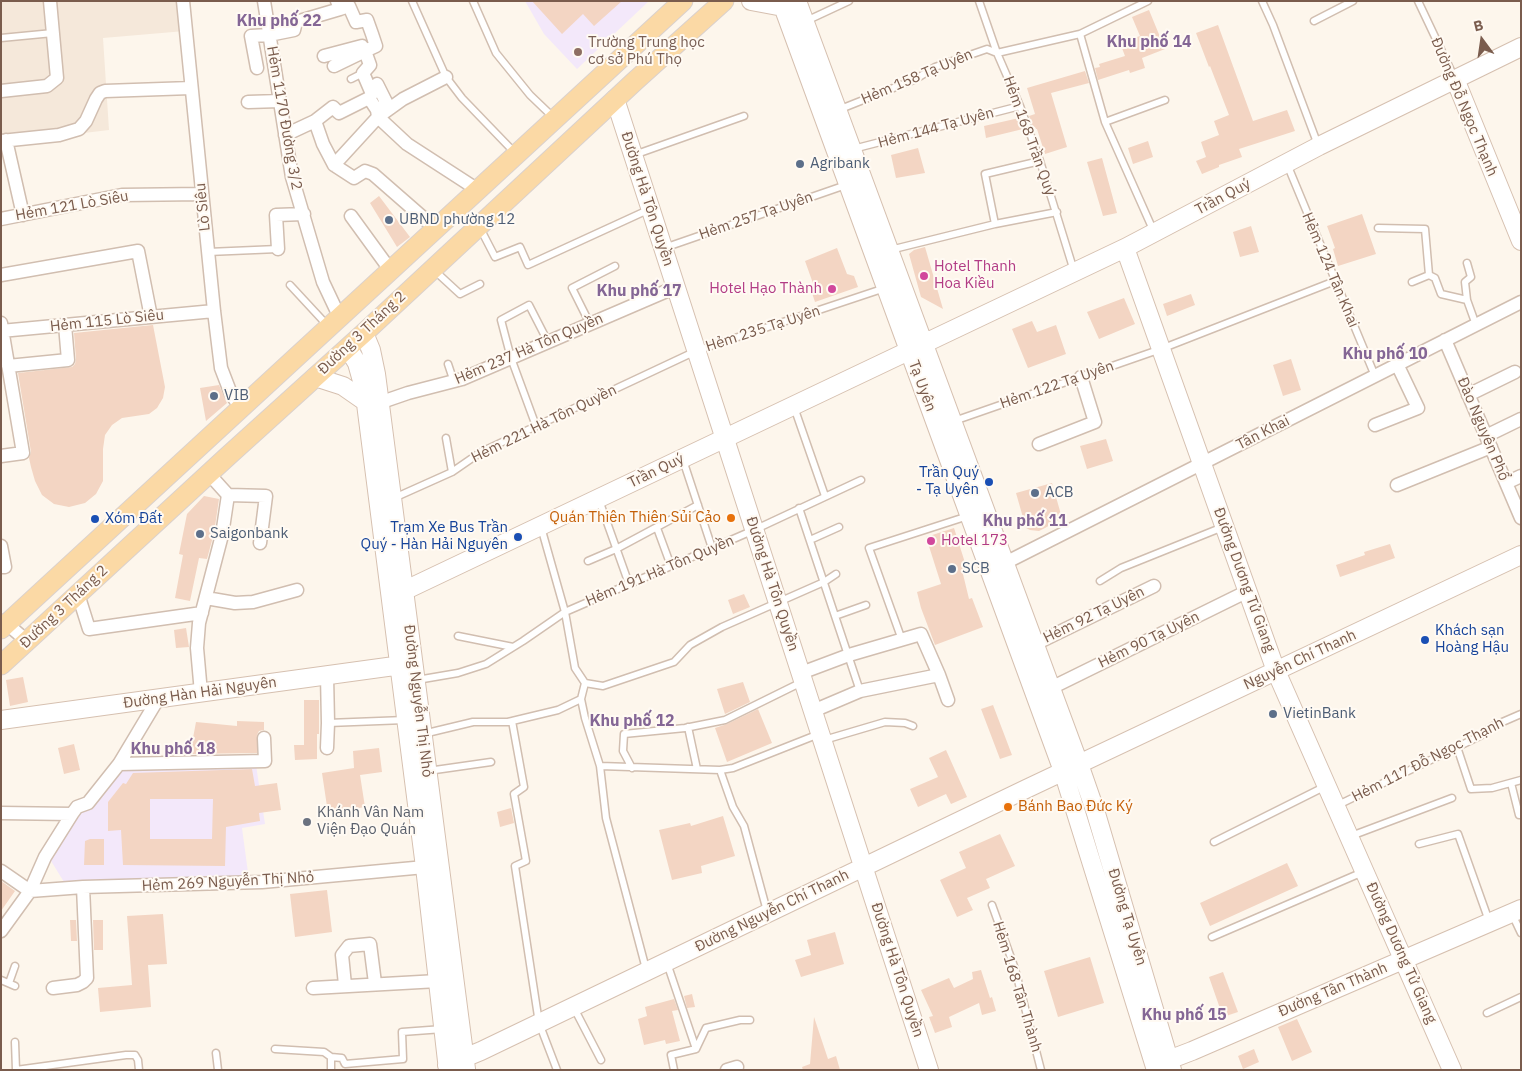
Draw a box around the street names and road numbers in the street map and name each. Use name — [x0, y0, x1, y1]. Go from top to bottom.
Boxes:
street label: Đường Đỗ Ngọc Thạnh — [1427, 35, 1501, 179]
street label: Hẻm 1170 Đường 3/2 — [262, 45, 306, 191]
street label: Hẻm 158 Tạ Uyên — [859, 45, 975, 109]
street label: Hẻm 168 Trần Quý — [999, 74, 1059, 198]
street label: Hẻm 144 Tạ Uyên — [876, 104, 996, 152]
street label: Đường Hà Tôn Quyền — [617, 129, 677, 269]
street label: Trần Quý — [1192, 175, 1254, 219]
street label: Lò Siêu — [192, 182, 214, 232]
street label: Hẻm 121 Lò Siêu — [14, 187, 130, 225]
street label: Hẻm 257 Tạ Uyên — [697, 188, 815, 244]
street label: Hẻm 124 Tân Khai — [1298, 210, 1362, 330]
street label: Đường 3 Tháng 2 — [314, 288, 410, 378]
street label: Hẻm 235 Tạ Uyên — [703, 302, 823, 356]
street label: Hẻm 115 Lò Siêu — [49, 306, 165, 336]
street label: Hẻm 237 Hà Tôn Quyền — [452, 310, 606, 388]
street label: Hẻm 122 Tạ Uyên — [998, 357, 1116, 413]
street label: Tạ Uyên — [904, 358, 940, 414]
street label: Đào Nguyên Phổ — [1453, 375, 1513, 483]
street label: Hẻm 221 Hà Tôn Quyền — [468, 381, 620, 467]
street label: Tân Khai — [1233, 412, 1293, 454]
street label: Trần Quý — [625, 450, 687, 492]
street label: Đường Dương Tử Giang — [1209, 505, 1279, 655]
street label: Đường Hà Tôn Quyền — [742, 514, 802, 654]
street label: Hẻm 191 Hà Tôn Quyền — [583, 532, 737, 610]
street label: Đường 3 Tháng 2 — [16, 562, 112, 652]
street label: Hẻm 92 Tạ Uyên — [1040, 583, 1148, 647]
street label: Hẻm 90 Tạ Uyên — [1095, 608, 1203, 672]
street label: Đường Nguyễn Thị Nhỏ — [400, 624, 436, 778]
street label: Nguyễn Chí Thanh — [1241, 626, 1359, 694]
street label: Đường Hàn Hải Nguyên — [122, 673, 278, 713]
street label: Hẻm 117 Đỗ Ngọc Thạnh — [1349, 714, 1507, 806]
street label: Đường Nguyễn Chí Thanh — [692, 866, 852, 956]
street label: Đường Tạ Uyên — [1104, 866, 1150, 968]
street label: Hẻm 269 Nguyễn Thị Nhỏ — [141, 868, 315, 896]
street label: Đường Dương Tử Giang — [1362, 880, 1440, 1026]
street label: Đường Hà Tôn Quyền — [867, 900, 927, 1040]
street label: Hẻm 168 Tân Thành — [989, 919, 1045, 1055]
street label: Đường Tân Thành — [1276, 959, 1390, 1021]

